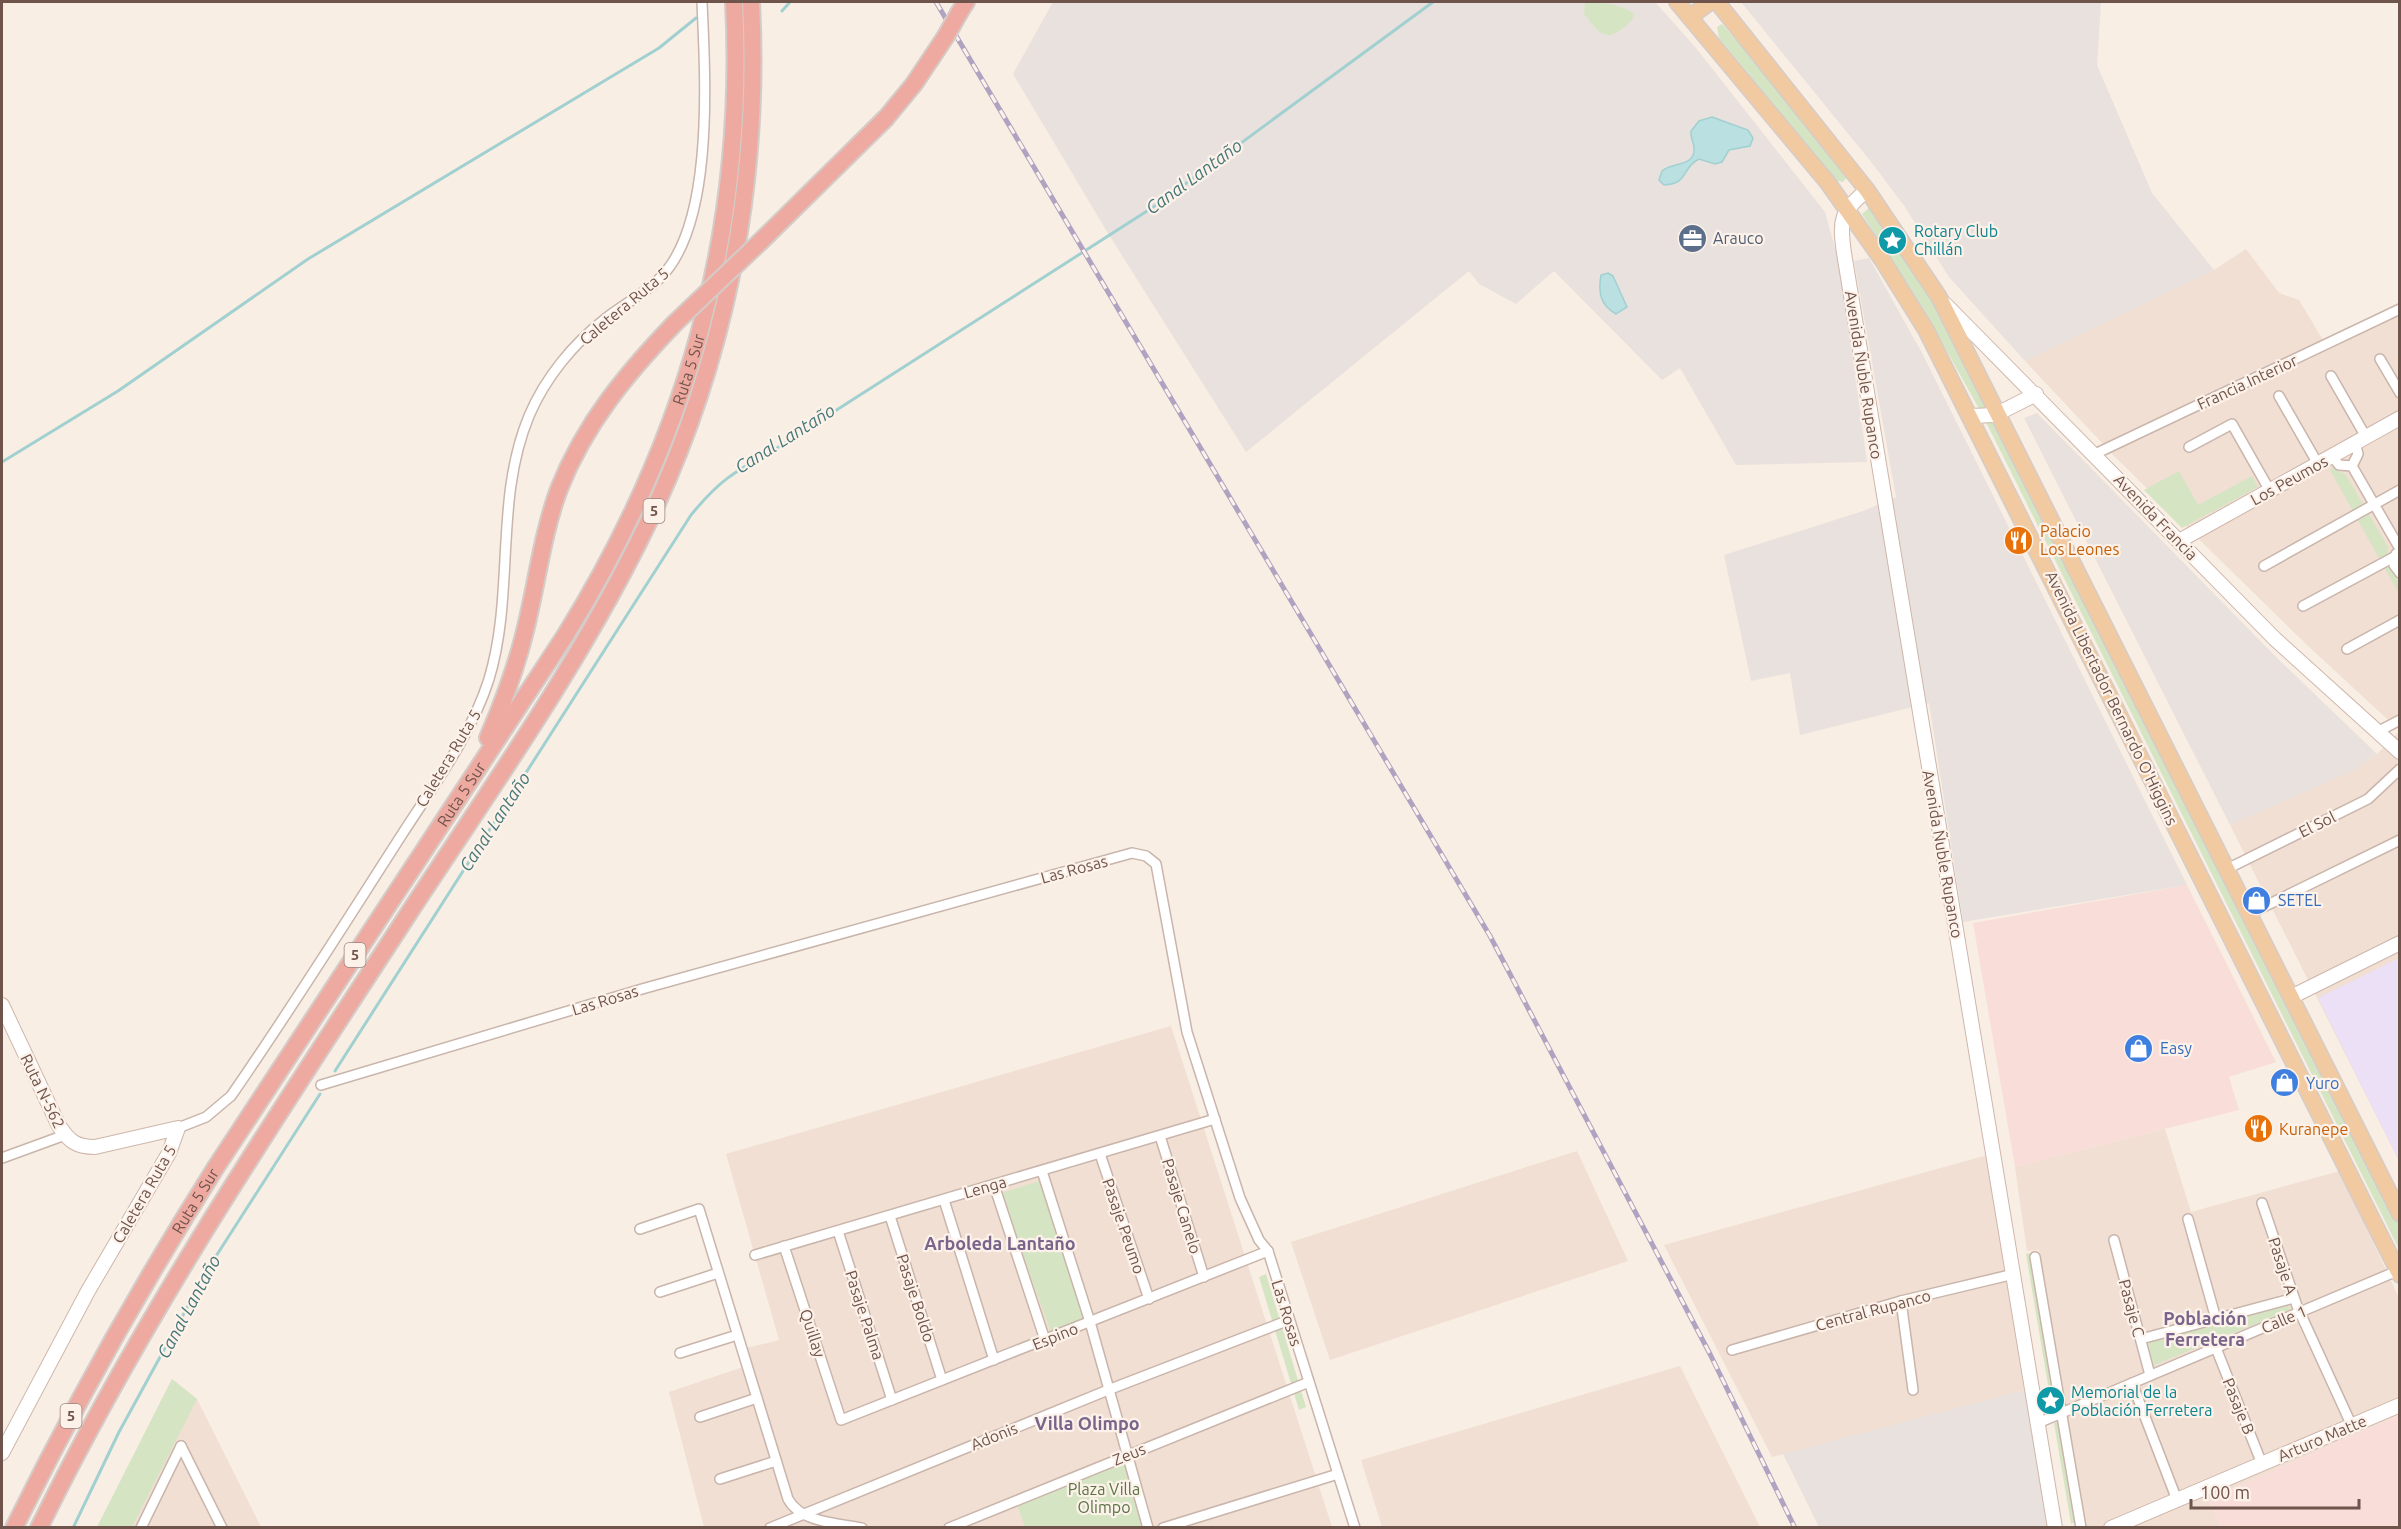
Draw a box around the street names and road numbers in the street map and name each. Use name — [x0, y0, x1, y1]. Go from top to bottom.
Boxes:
street label: Caletera Ruta 5 — [576, 264, 672, 348]
street label: Avenida Ñuble Rupanco — [1842, 289, 1887, 460]
street label: Ruta 5 Sur — [669, 332, 708, 407]
street label: Francia Interior — [2194, 351, 2300, 413]
street label: Los Peumos — [2247, 451, 2331, 509]
street label: Avenida Francia — [2111, 470, 2201, 564]
road number: 5 — [644, 499, 664, 523]
street label: Avenida Libertador Bernardo O'Higgins — [2042, 568, 2182, 828]
street label: Caletera Ruta 5 — [412, 706, 484, 810]
street label: Ruta 5 Sur — [433, 758, 489, 830]
street label: Avenida Ñuble Rupanco — [1919, 768, 1968, 939]
street label: El Sol — [2296, 807, 2338, 841]
street label: Las Rosas — [1039, 851, 1109, 887]
road number: 5 — [344, 943, 366, 967]
street label: Las Rosas — [570, 981, 640, 1019]
street label: Ruta N-562 — [17, 1051, 69, 1131]
street label: Caletera Ruta 5 — [109, 1142, 179, 1246]
street label: Pasaje Canelo — [1159, 1156, 1205, 1256]
street label: Ruta 5 Sur — [168, 1165, 222, 1237]
street label: Lenga — [962, 1172, 1008, 1202]
street label: Pasaje Peumo — [1099, 1176, 1149, 1276]
street label: Pasaje A — [2265, 1235, 2301, 1298]
street label: Pasaje Boldo — [893, 1252, 939, 1344]
street label: Pasaje Palma — [842, 1268, 888, 1362]
street label: Pasaje C — [2116, 1277, 2148, 1339]
street label: Las Rosas — [1268, 1278, 1306, 1348]
street label: Central Rupanco — [1813, 1286, 1933, 1334]
street label: Calle 1 — [2258, 1301, 2310, 1337]
street label: Quillay — [797, 1307, 829, 1360]
street label: Espino — [1030, 1319, 1080, 1353]
street label: Pasaje B — [2220, 1375, 2258, 1437]
road number: 5 — [60, 1404, 82, 1428]
street label: Arturo Matte — [2275, 1411, 2369, 1465]
street label: Adonis — [968, 1418, 1020, 1454]
street label: Zeus — [1110, 1439, 1148, 1469]

